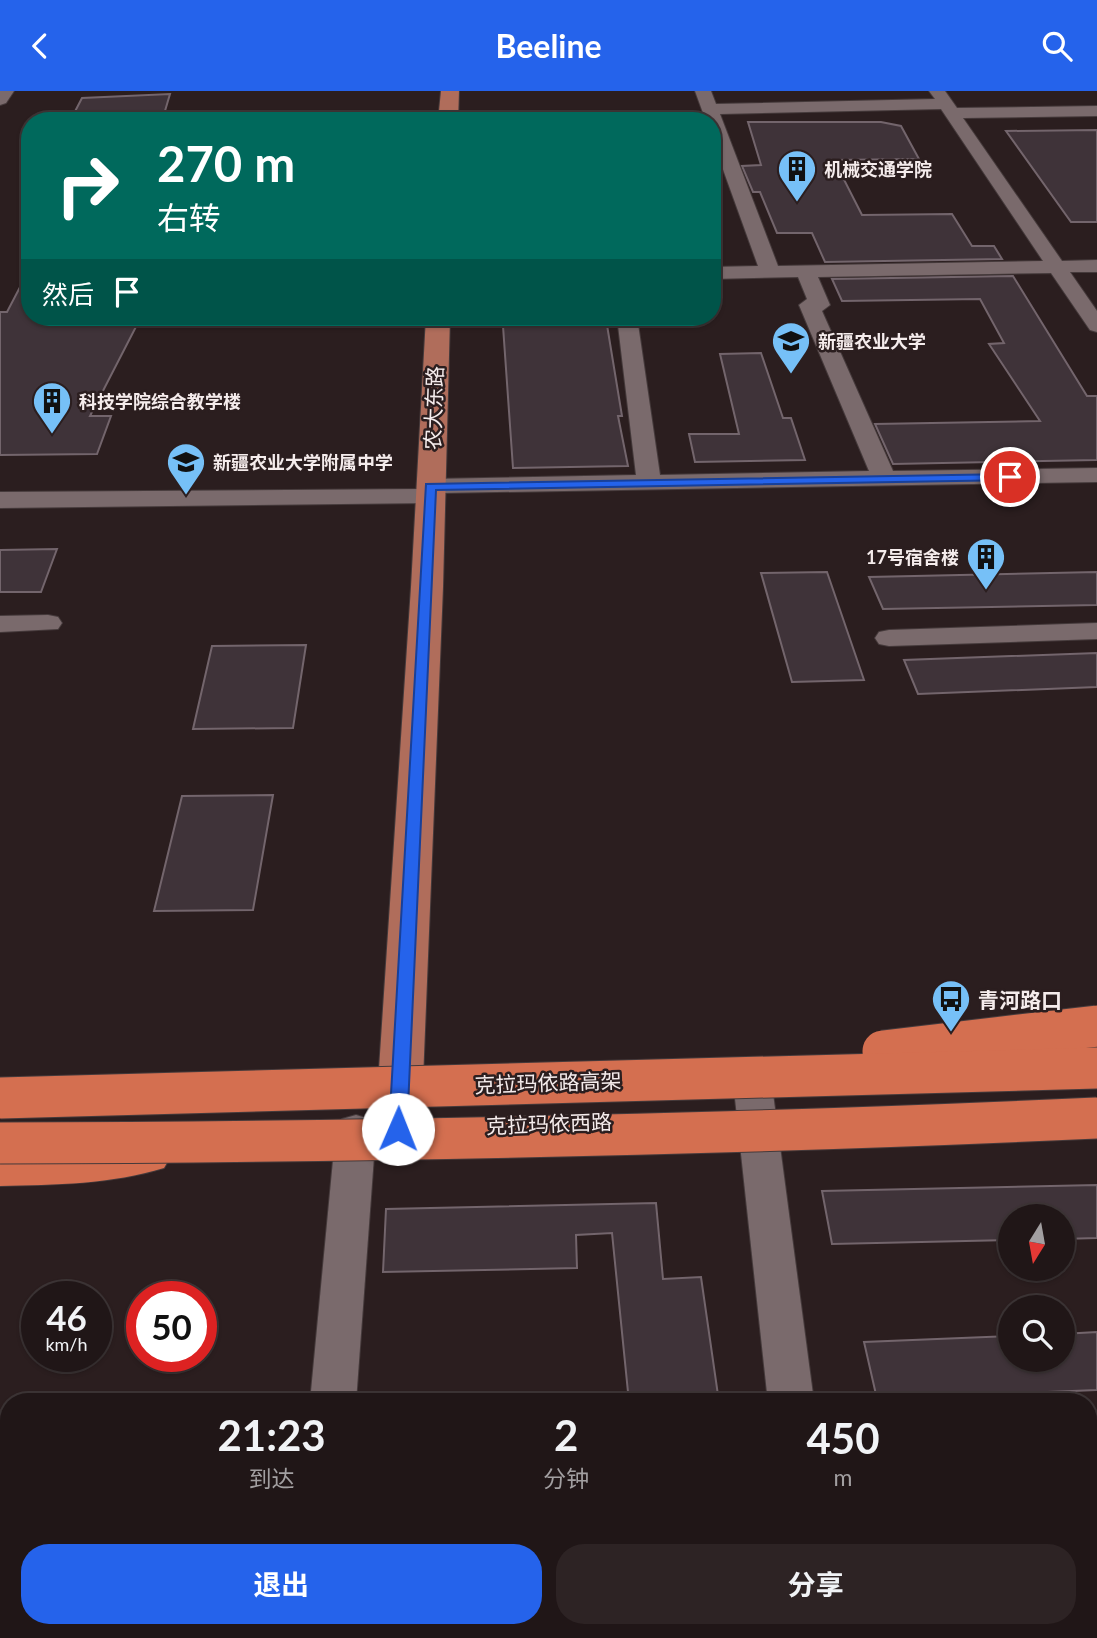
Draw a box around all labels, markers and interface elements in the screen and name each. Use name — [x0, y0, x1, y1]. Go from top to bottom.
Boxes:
text: Beeline — [495, 26, 602, 65]
icon: back — [21, 27, 59, 65]
icon: search — [1038, 27, 1076, 65]
text: 270 m — [157, 134, 295, 192]
icon: right — [42, 140, 133, 231]
building icon: 机械交通学院 — [776, 148, 818, 203]
place label: 机械交通学院 — [824, 158, 932, 180]
text: 右转 — [157, 198, 221, 237]
icon: arrive — [108, 273, 146, 311]
text: 然后 — [42, 278, 94, 310]
school or university icon: 新疆农业大学 — [770, 320, 812, 375]
place label: 新疆农业大学 — [818, 330, 926, 352]
street label: 农大东路 — [419, 366, 447, 450]
building icon: 科技学院综合教学楼 — [31, 380, 73, 435]
place label: 科技学院综合教学楼 — [79, 390, 241, 412]
school or university icon: 新疆农业大学附属中学 — [165, 441, 207, 496]
pin — [980, 447, 1040, 507]
place label: 新疆农业大学附属中学 — [213, 451, 393, 473]
icon: arrive — [991, 458, 1029, 496]
building icon: 17号宿舍楼 — [965, 536, 1007, 591]
place label: 17号宿舍楼 — [866, 546, 959, 568]
bus stop icon: 青河路口 — [930, 978, 972, 1033]
place label: 青河路口 — [978, 987, 1062, 1012]
street label: 克拉玛依路高架 — [474, 1067, 622, 1097]
position arrow — [361, 1092, 435, 1166]
street label: 克拉玛依西路 — [486, 1108, 612, 1138]
north arrow — [998, 1204, 1074, 1281]
map controls — [998, 1204, 1075, 1372]
speed limit sign: 50 — [126, 1281, 217, 1372]
button: search — [998, 1295, 1075, 1372]
text: 46 — [46, 1296, 87, 1338]
text: km/h — [45, 1333, 88, 1355]
text: 21:23 — [217, 1410, 326, 1460]
text: 2 — [554, 1410, 578, 1460]
text: 450 — [806, 1413, 880, 1463]
text: m — [834, 1463, 852, 1491]
text: 到达 — [249, 1464, 295, 1492]
text: 分钟 — [543, 1464, 589, 1492]
button: 退出 — [21, 1544, 542, 1624]
button: 分享 — [556, 1544, 1076, 1624]

